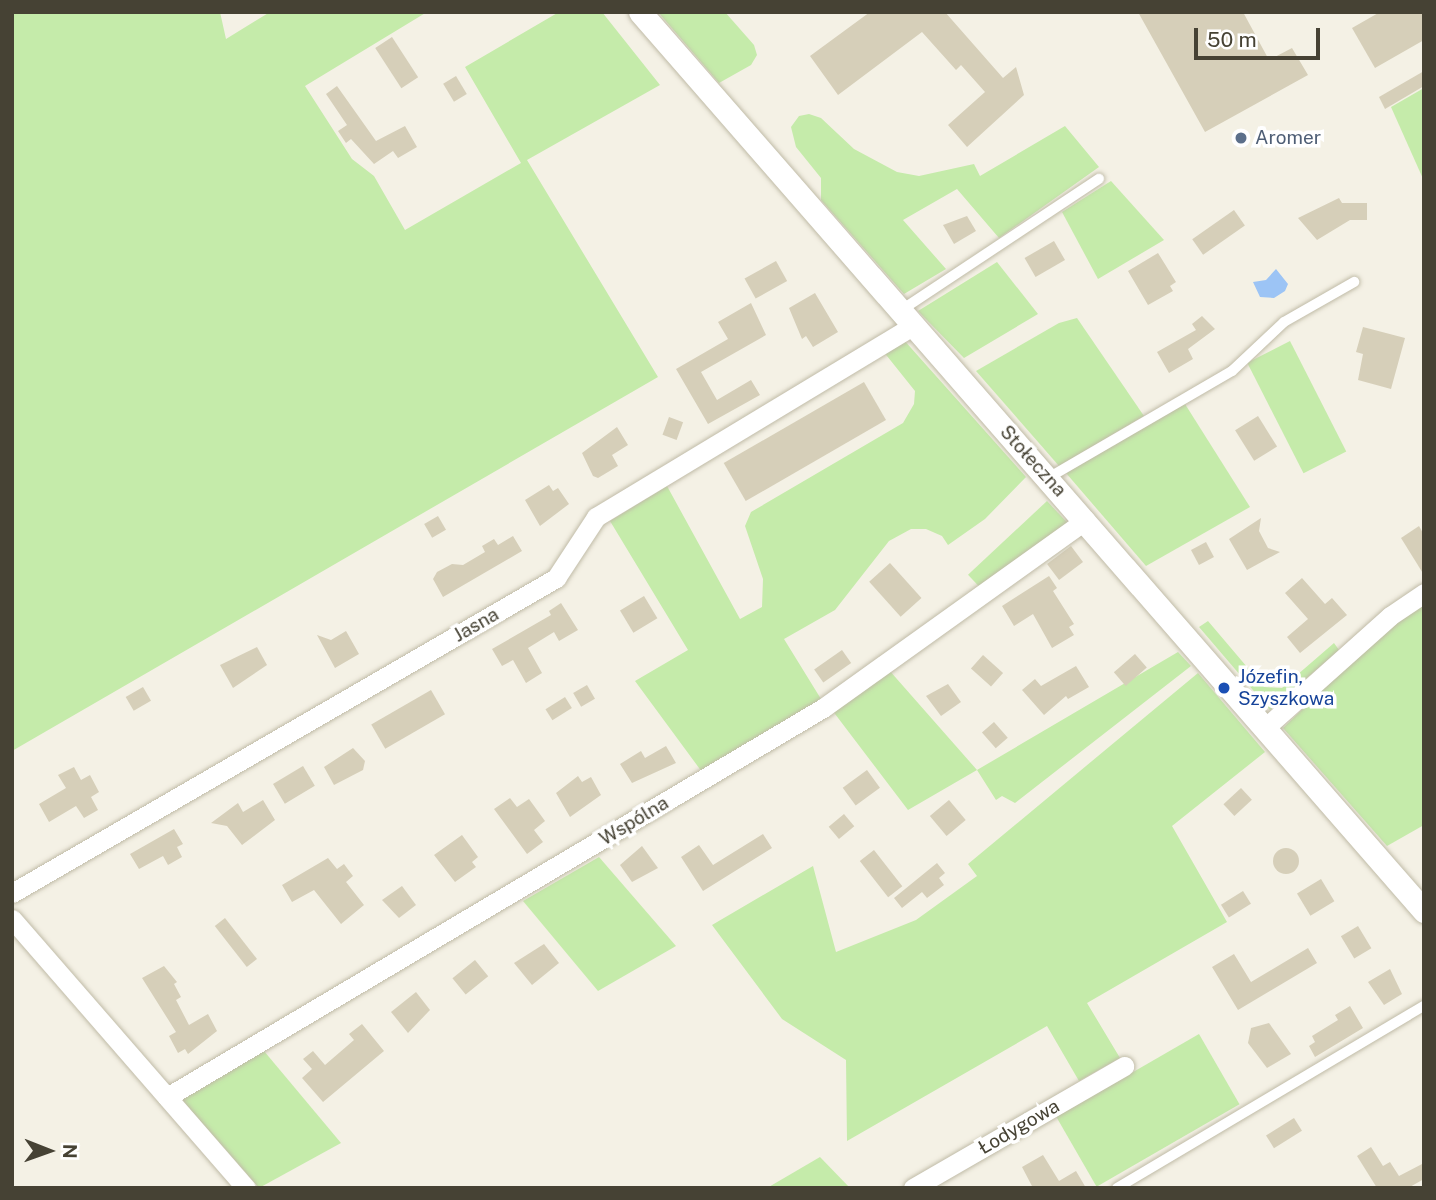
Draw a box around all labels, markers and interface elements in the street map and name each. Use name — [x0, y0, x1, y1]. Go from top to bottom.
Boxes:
scale bar — [1198, 14, 1324, 58]
text: 50 m — [1207, 27, 1257, 52]
place label: Aromer — [1255, 127, 1321, 149]
marker: Aromer — [1233, 130, 1249, 146]
street label: Stołeczna — [995, 421, 1071, 501]
street label: Jasna — [449, 603, 503, 647]
place label: Józefin, Szyszkowa — [1238, 666, 1334, 710]
marker: Józefin, Szyszkowa — [1216, 680, 1232, 696]
street label: Wspólna — [595, 792, 673, 850]
street label: Łodygowa — [974, 1095, 1064, 1159]
north arrow — [14, 1116, 84, 1186]
text: N — [59, 1144, 81, 1159]

